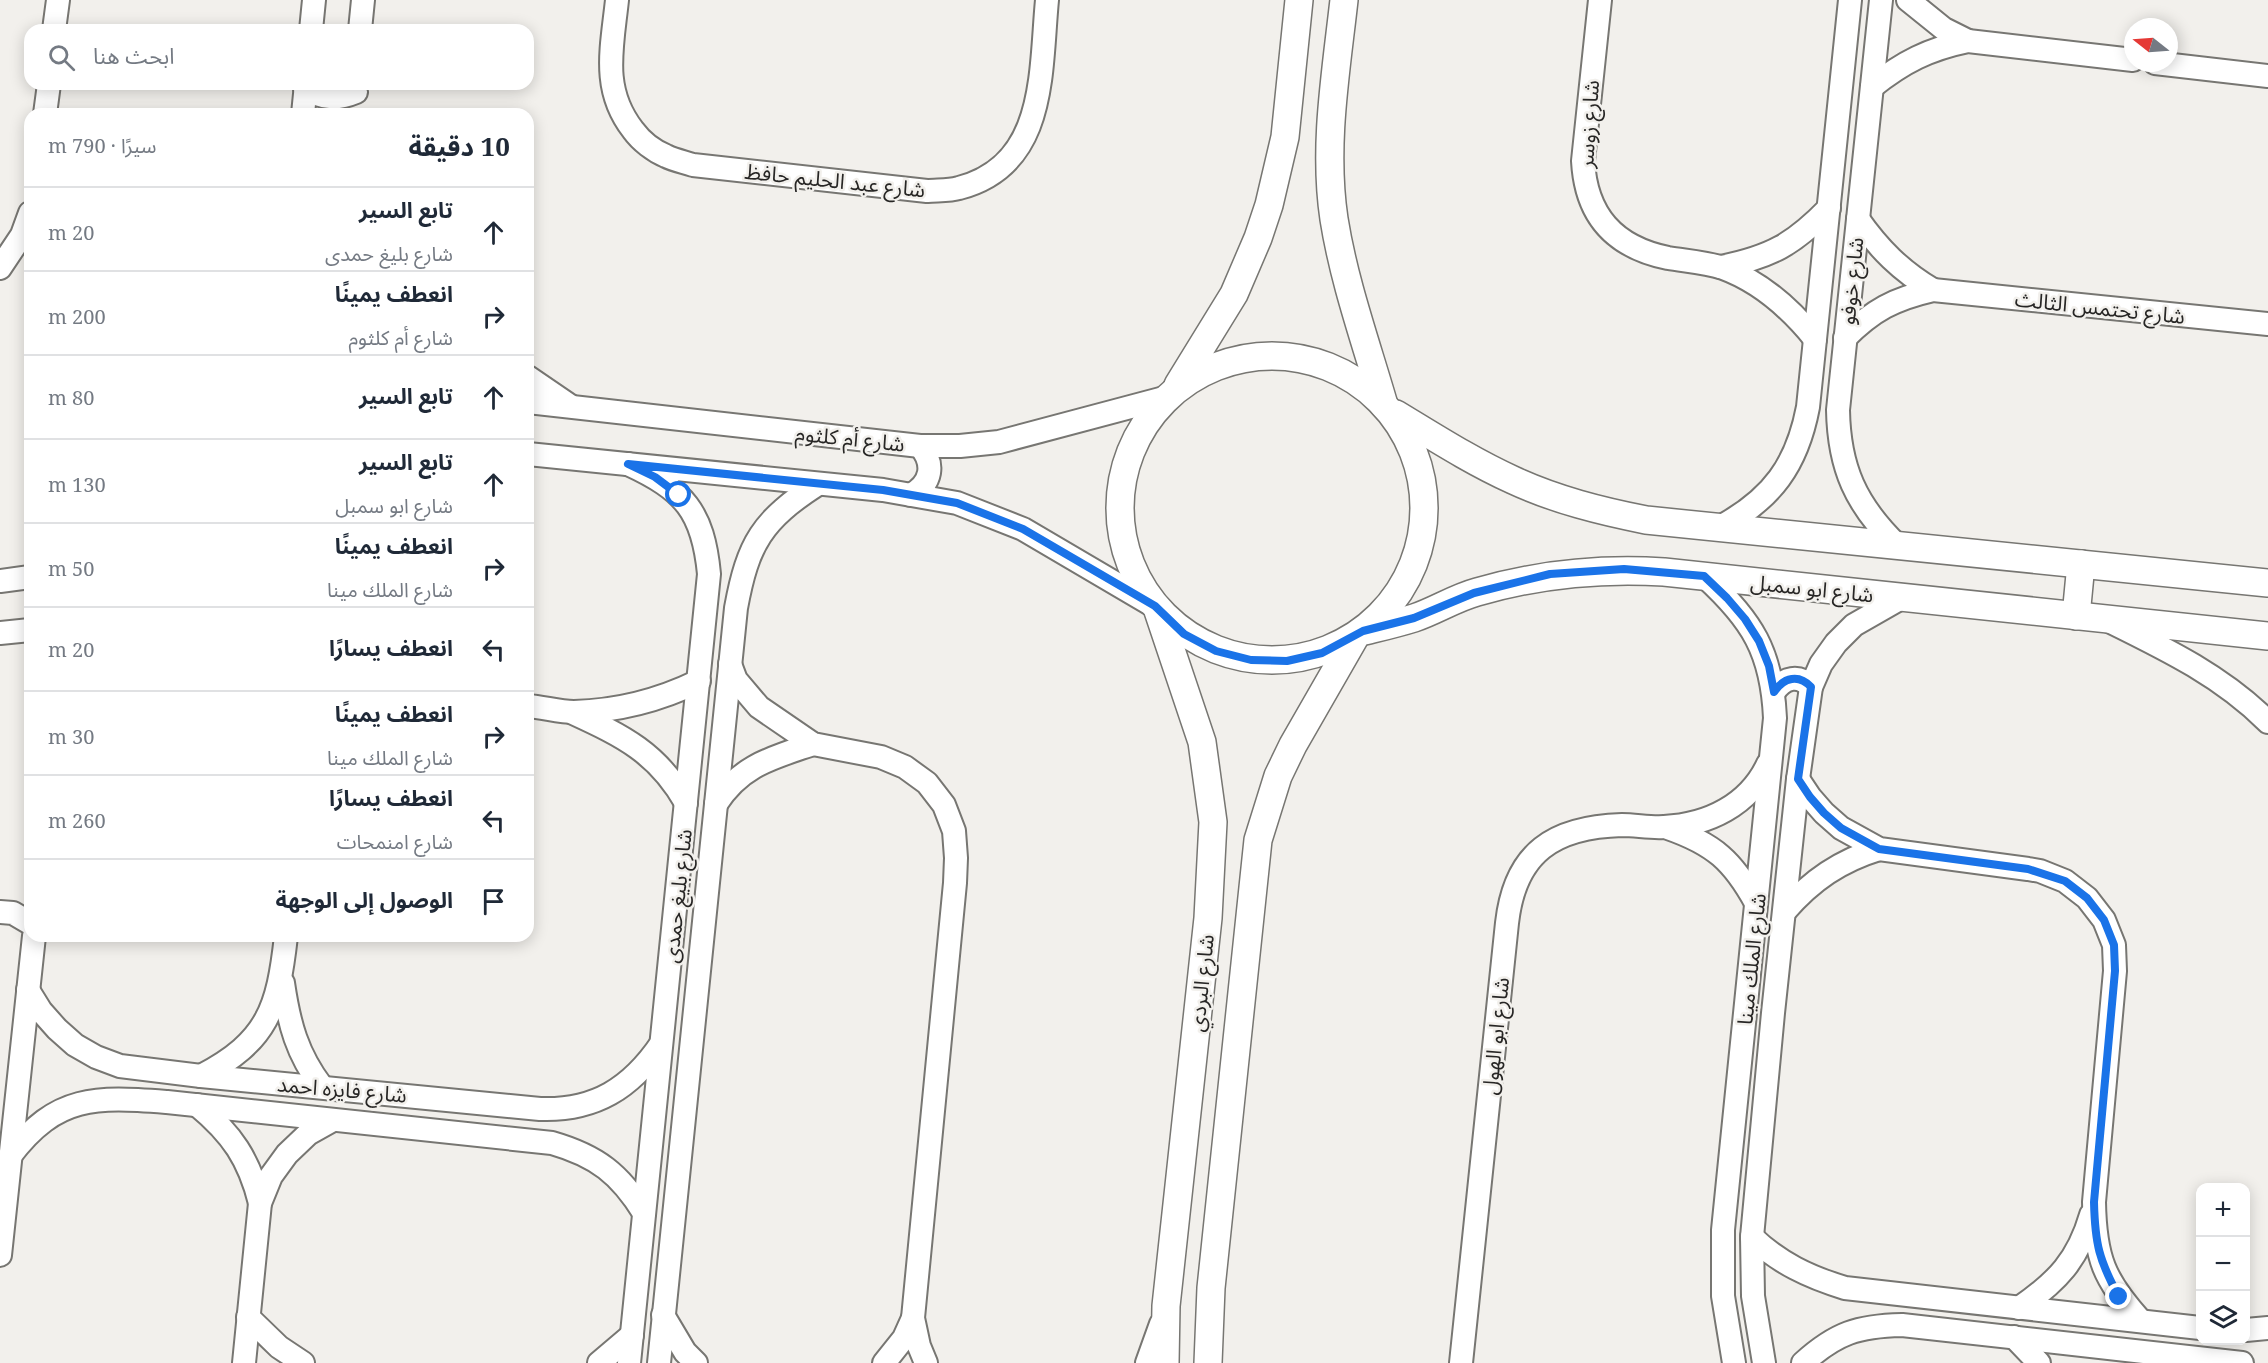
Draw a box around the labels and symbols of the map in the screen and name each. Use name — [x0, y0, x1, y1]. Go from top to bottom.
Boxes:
north arrow — [2124, 18, 2178, 72]
street label: شارع زوسر — [1571, 79, 1607, 170]
street label: شارع عبد الحليم حافظ — [743, 157, 927, 205]
street label: شارع خوفو — [1832, 236, 1872, 326]
street label: شارع تحتمس الثالث — [2013, 284, 2186, 332]
street label: شارع أم كلثوم — [794, 418, 906, 461]
route start — [665, 481, 691, 507]
street label: شارع ابو سمبل — [1749, 568, 1875, 610]
street label: شارع بليغ حمدى — [656, 828, 700, 965]
street label: شارع الملك مينا — [1730, 892, 1774, 1026]
street label: شارع البردي — [1182, 933, 1223, 1033]
street label: شارع ابو الهول — [1475, 976, 1517, 1096]
street label: شارع فايزه احمد — [276, 1069, 408, 1111]
route end — [2105, 1283, 2131, 1309]

